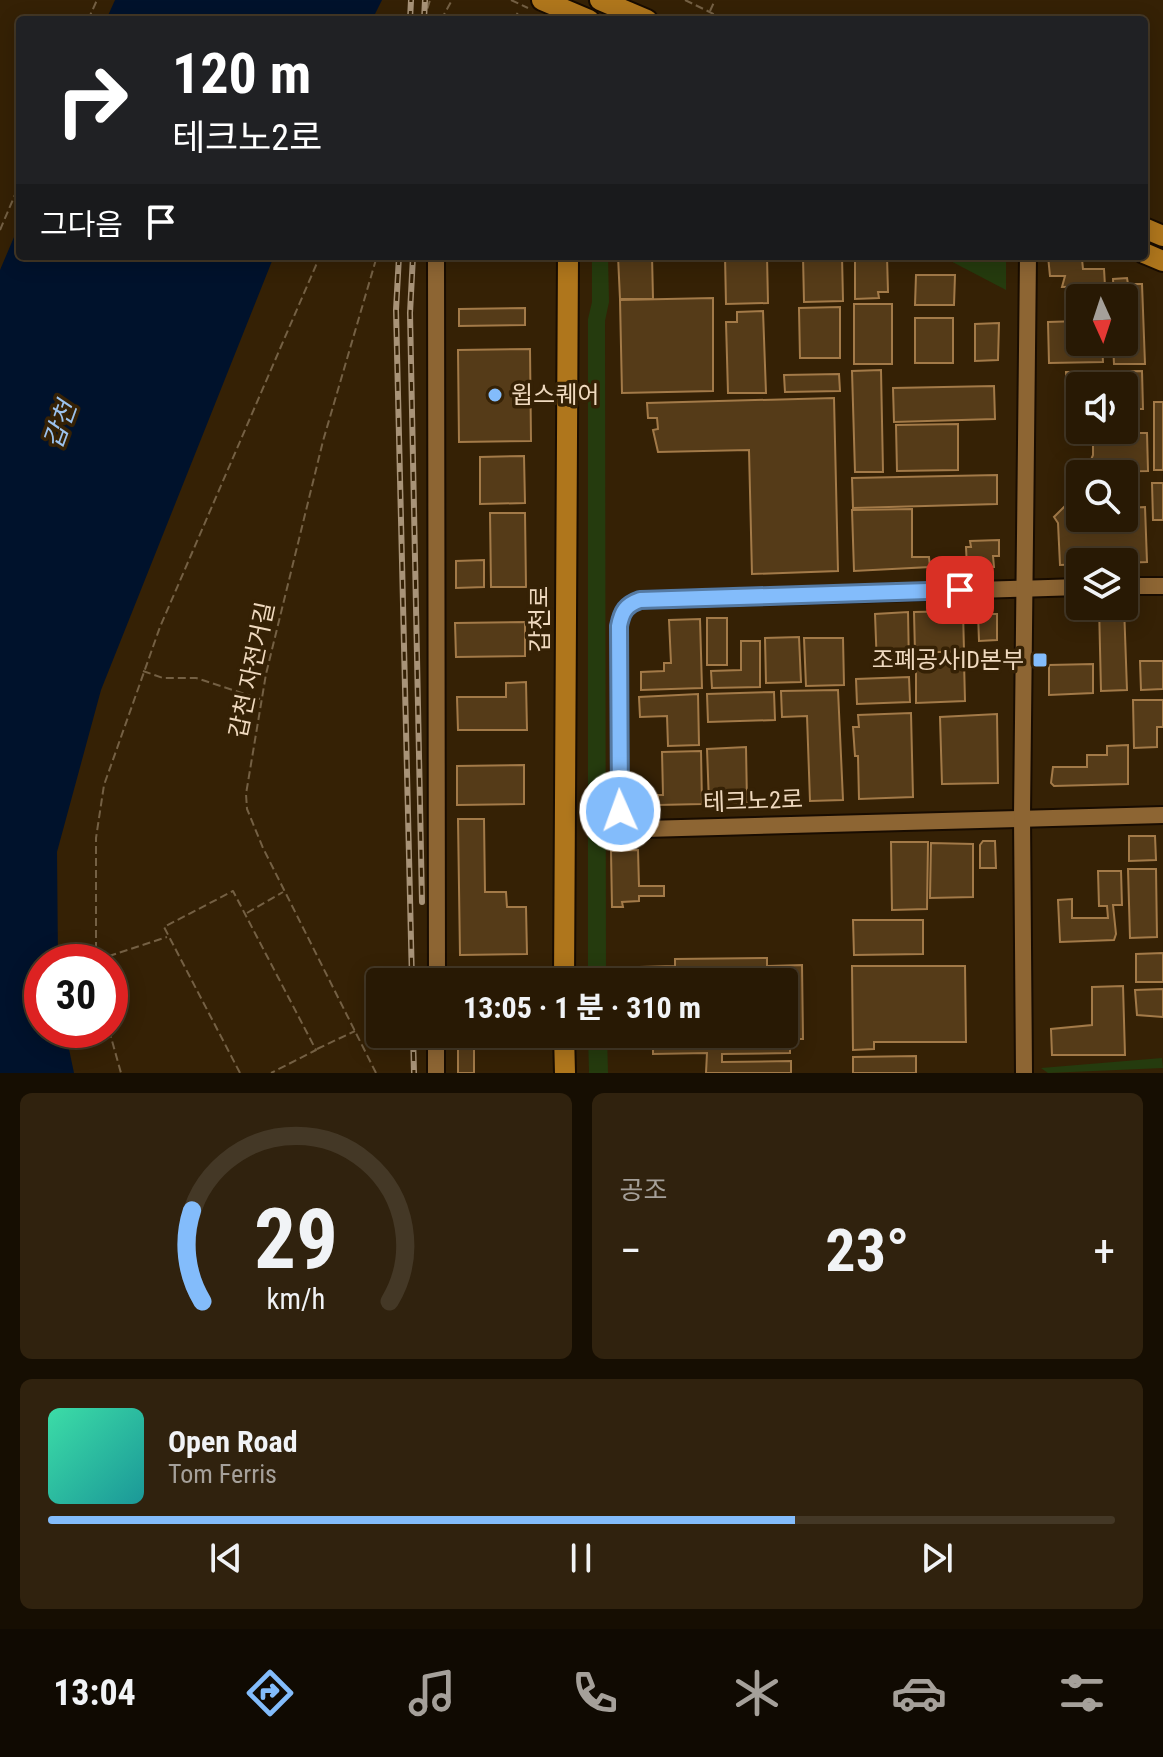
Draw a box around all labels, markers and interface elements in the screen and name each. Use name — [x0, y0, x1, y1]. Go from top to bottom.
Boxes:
text: 120 m — [172, 41, 311, 107]
icon: right — [40, 48, 144, 152]
text: 테크노2로 — [172, 117, 322, 159]
icon: arrive — [139, 200, 183, 244]
text: 그다음 — [40, 207, 123, 242]
north arrow — [1066, 284, 1138, 356]
map controls — [1066, 284, 1138, 620]
button: sound — [1066, 372, 1138, 444]
place label: 윕스퀘어 — [511, 381, 599, 409]
marker: 윕스퀘어 — [486, 386, 504, 404]
water label: 갑천 — [38, 394, 83, 453]
button: search — [1066, 460, 1138, 532]
button: layers — [1066, 548, 1138, 620]
pin — [926, 556, 994, 624]
icon: arrive — [938, 568, 982, 612]
street label: 갑천로 — [526, 586, 554, 652]
street label: 갑천 자전거길 — [224, 600, 280, 740]
place label: 조폐공사ID본부 — [872, 646, 1024, 674]
marker: 조폐공사ID본부 — [1031, 651, 1049, 669]
position arrow — [578, 769, 662, 853]
street label: 테크노2로 — [702, 785, 804, 817]
speed limit sign: 30 — [24, 944, 128, 1048]
text: 13:05 · 1 분 · 310 m — [463, 990, 701, 1025]
text: 공조 — [620, 1175, 667, 1205]
text: 29 — [254, 1191, 338, 1288]
text: 23° — [825, 1215, 909, 1286]
text: − — [620, 1225, 642, 1277]
text: + — [1093, 1225, 1115, 1277]
text: km/h — [266, 1282, 325, 1316]
text: Open Road — [168, 1424, 298, 1459]
text: Tom Ferris — [168, 1459, 277, 1489]
icon: previous — [204, 1536, 248, 1580]
icon: pause — [559, 1536, 603, 1580]
icon: next — [915, 1536, 959, 1580]
icon: directions — [242, 1665, 298, 1721]
icon: music — [404, 1665, 460, 1721]
icon: phone — [567, 1665, 623, 1721]
icon: climate — [729, 1665, 785, 1721]
icon: car — [891, 1665, 947, 1721]
icon: filters — [1054, 1665, 1110, 1721]
text: 13:04 — [53, 1672, 136, 1714]

